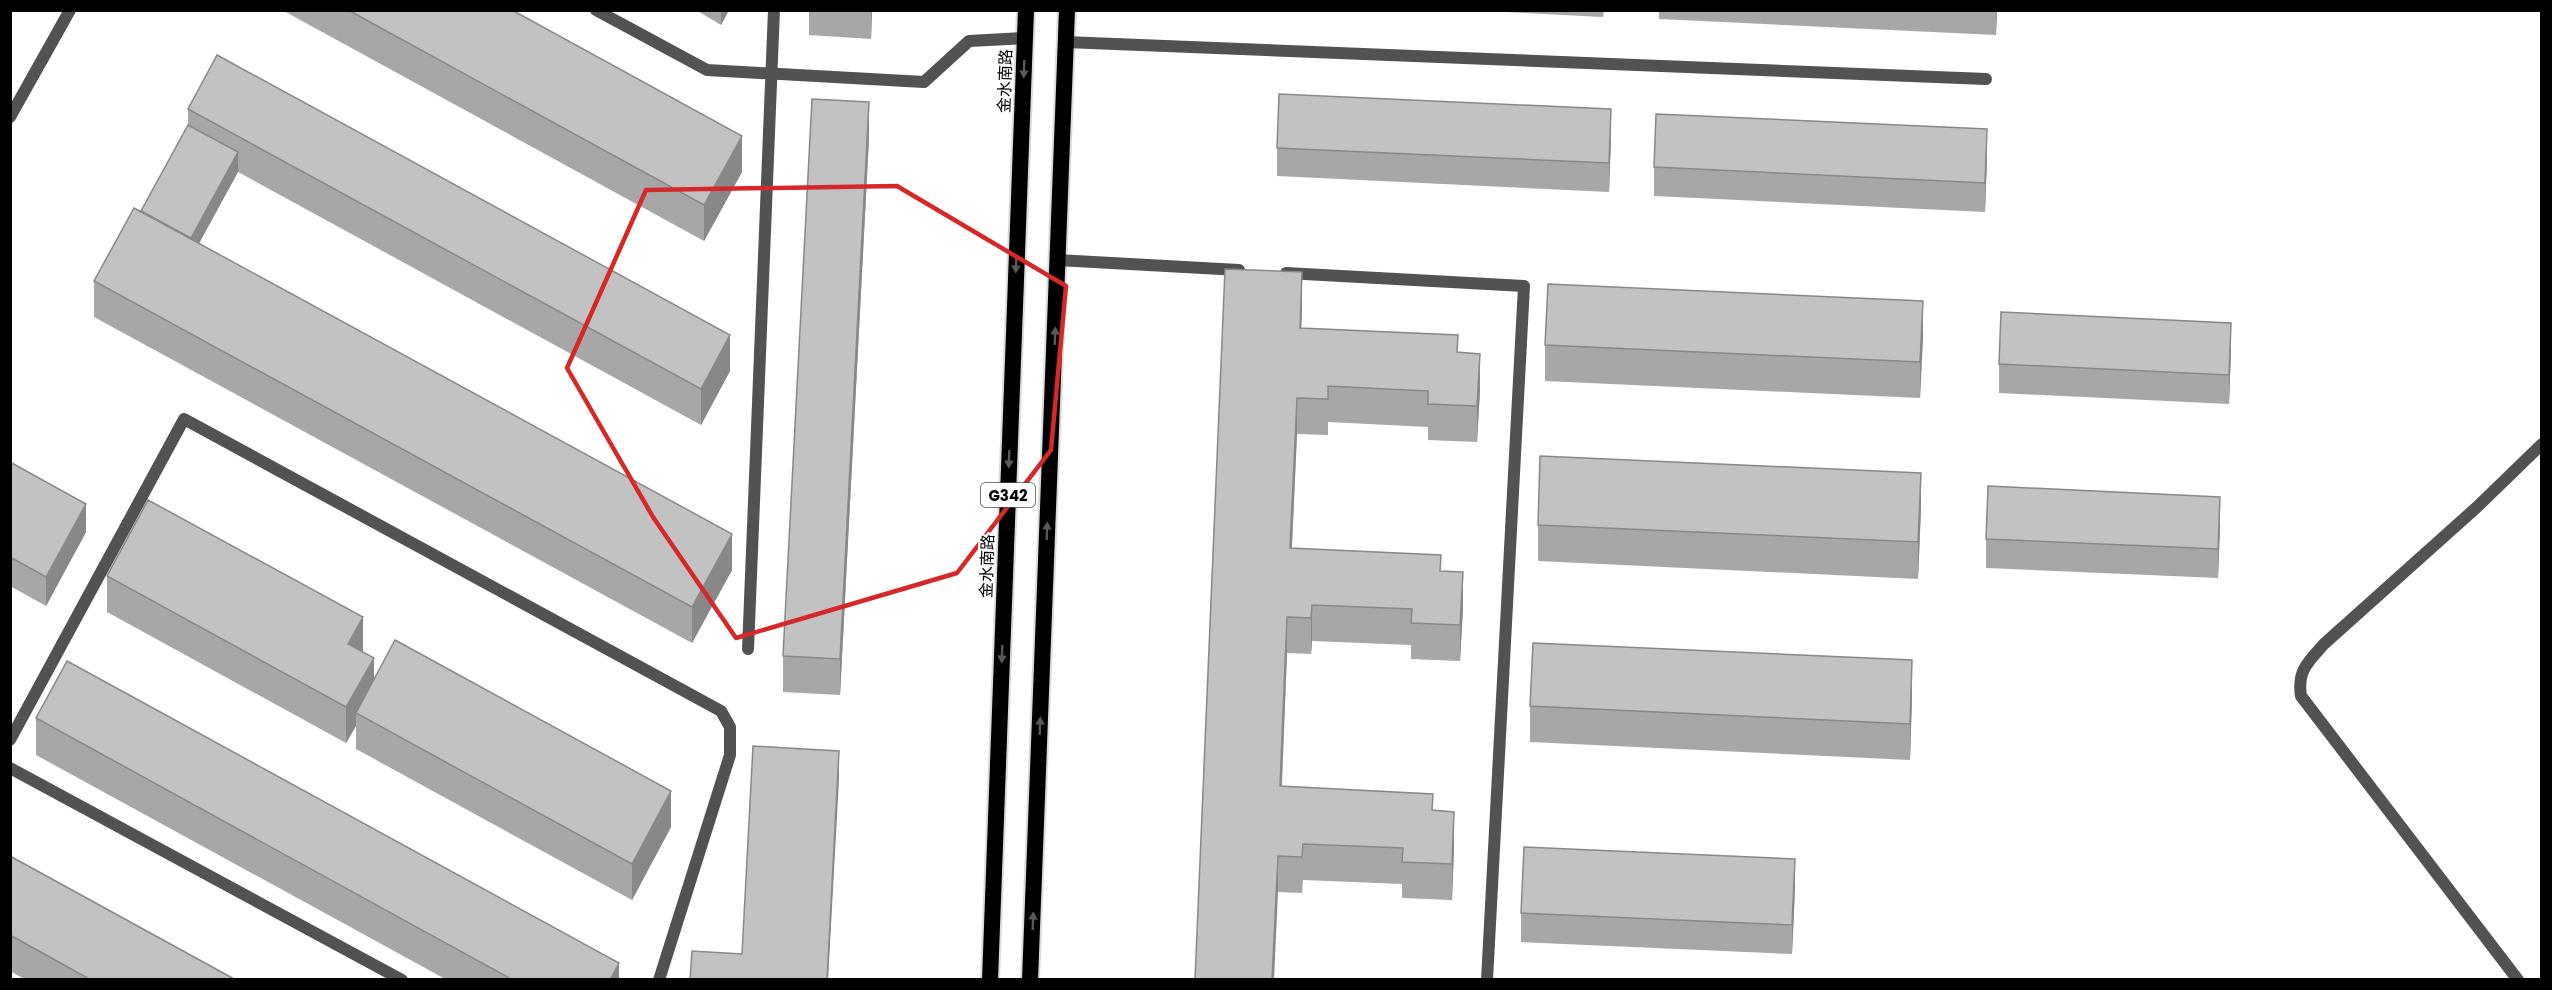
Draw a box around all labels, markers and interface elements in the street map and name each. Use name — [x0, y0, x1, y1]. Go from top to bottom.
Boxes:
street label: 金水南路 — [992, 49, 1018, 113]
one-way arrow — [1019, 59, 1028, 78]
one-way arrow — [1012, 254, 1021, 273]
one-way arrow — [1050, 327, 1059, 346]
one-way arrow — [1005, 449, 1014, 468]
road number: G342 — [981, 483, 1035, 507]
one-way arrow — [1043, 522, 1052, 541]
street label: 金水南路 — [974, 534, 1000, 598]
one-way arrow — [997, 644, 1007, 663]
one-way arrow — [1035, 717, 1045, 736]
one-way arrow — [1028, 912, 1037, 931]

